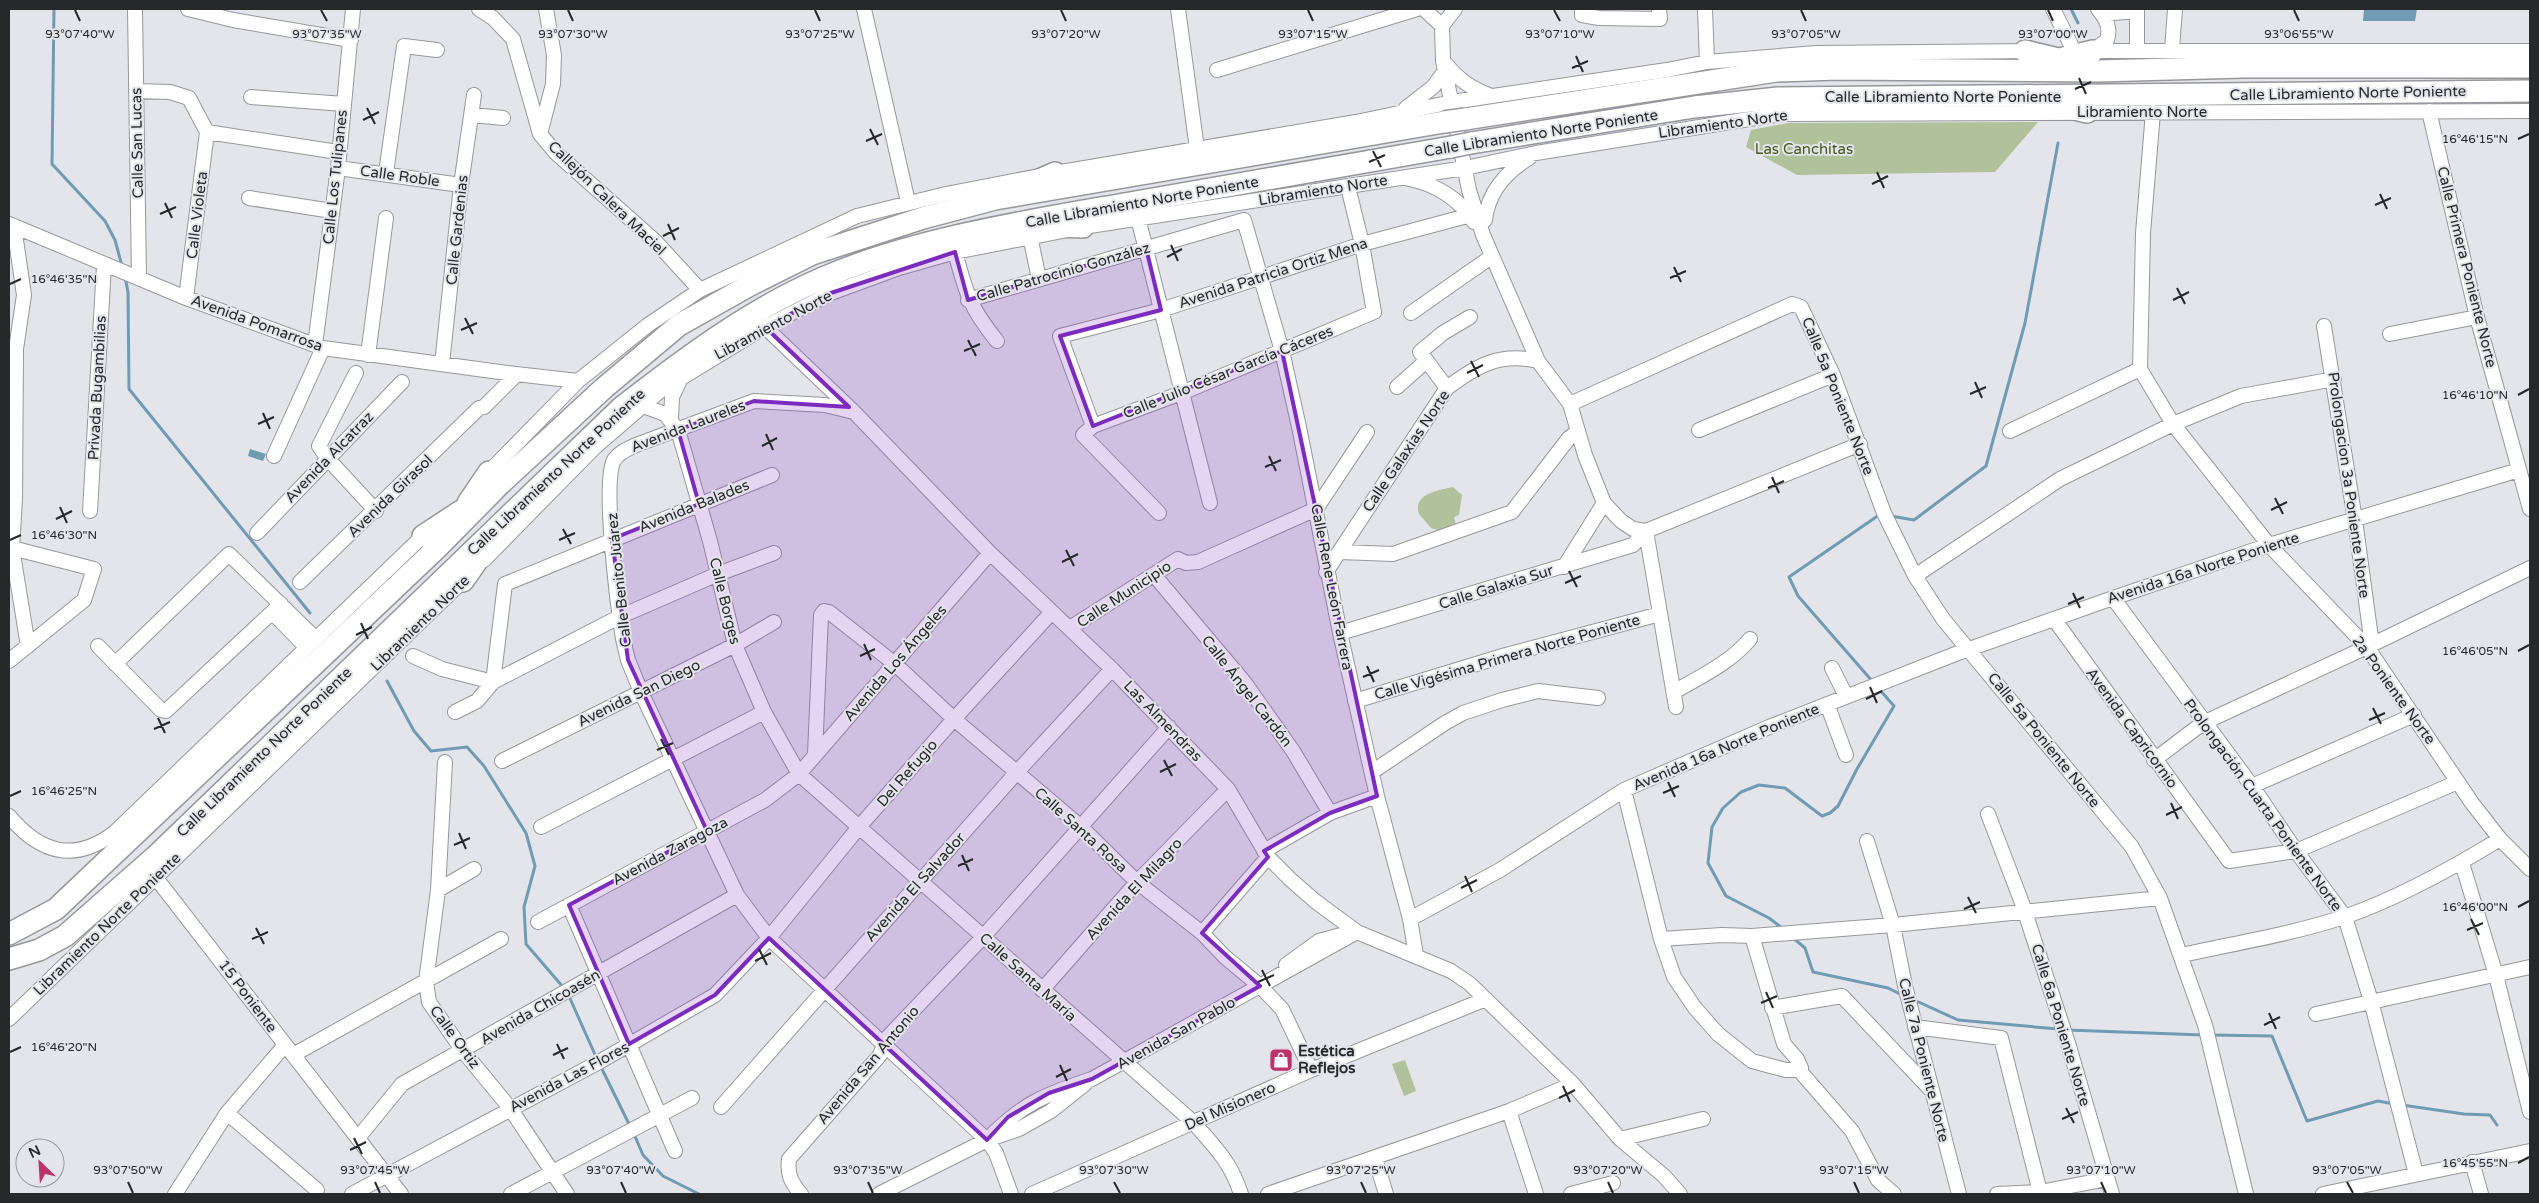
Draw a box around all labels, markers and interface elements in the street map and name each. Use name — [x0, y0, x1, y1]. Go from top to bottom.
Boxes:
text: 93°07'40"W — [45, 27, 115, 41]
text: 93°07'35"W — [292, 27, 362, 41]
text: 93°07'30"W — [538, 27, 608, 41]
text: 93°07'25"W — [785, 27, 855, 41]
text: 93°07'20"W — [1031, 27, 1101, 41]
text: 93°07'15"W — [1278, 27, 1348, 41]
text: 93°07'10"W — [1525, 27, 1595, 41]
text: 93°07'05"W — [1771, 27, 1841, 41]
text: 93°07'00"W — [2018, 27, 2088, 41]
text: 93°06'55"W — [2264, 27, 2334, 41]
street label: Calle Libramiento Norte Poniente — [2230, 82, 2466, 104]
street label: Calle San Lucas — [127, 87, 147, 199]
street label: Calle Libramiento Norte Poniente — [1825, 88, 2061, 106]
street label: Libramiento Norte — [2077, 103, 2207, 121]
street label: Calle Libramiento Norte Poniente — [1423, 106, 1659, 160]
street label: Libramiento Norte — [1657, 106, 1789, 142]
street label: Calle Los Tulipanes — [319, 109, 351, 245]
text: 16°46'15"N — [2442, 132, 2508, 146]
street label: Callejón Calera Maciel — [544, 137, 670, 259]
park label: Las Canchitas — [1755, 140, 1853, 158]
street label: Calle Roble — [359, 162, 441, 190]
street label: Calle Primera Poniente Norte — [2433, 165, 2501, 369]
street label: Calle Violeta — [183, 170, 211, 260]
street label: Libramiento Norte — [1257, 171, 1389, 209]
street label: Calle Libramiento Norte Poniente — [1024, 173, 1260, 231]
street label: Calle Gardenias — [442, 174, 472, 286]
street label: Avenida Patricia Ortiz Mena — [1176, 234, 1370, 312]
street label: Calle Patrocinio González — [974, 239, 1152, 305]
text: 16°46'35"N — [31, 272, 97, 286]
street label: Libramiento Norte — [711, 286, 835, 364]
street label: Avenida Pomarrosa — [189, 291, 325, 355]
street label: Calle 5a Poniente Norte — [1798, 314, 1878, 478]
street label: Privada Bugambilias — [84, 315, 110, 461]
street label: Calle Julio César García Cáceres — [1120, 321, 1336, 423]
street label: Prolongacion 3a Poniente Norte — [2324, 371, 2374, 599]
street label: Calle Libramiento Norte Poniente — [463, 385, 649, 559]
street label: Calle Galaxias Norte — [1359, 387, 1453, 515]
text: 16°46'10"N — [2442, 388, 2508, 402]
street label: Avenida Laureles — [628, 396, 748, 456]
street label: Avenida Alcatraz — [281, 408, 377, 506]
street label: Avenida Girasol — [344, 451, 436, 541]
street label: Avenida Balades — [636, 476, 752, 536]
street label: Calle Rene León Farrera — [1307, 502, 1357, 672]
street label: Calle Benito Juárez — [603, 512, 635, 648]
text: 16°46'30"N — [31, 528, 97, 542]
street label: Avenida 16a Norte Poniente — [2105, 528, 2301, 608]
street label: Calle Borges — [706, 556, 744, 646]
street label: Calle Municipio — [1073, 557, 1175, 631]
street label: Calle Galaxia Sur — [1437, 561, 1556, 613]
street label: Libramiento Norte — [367, 571, 473, 675]
street label: Avenida Los Ángeles — [840, 601, 950, 725]
street label: Calle Vigésima Primera Norte Poniente — [1372, 610, 1642, 704]
street label: Calle Ángel Cardón — [1198, 632, 1296, 750]
street label: 2a Poniente Norte — [2349, 632, 2439, 748]
text: 16°46'05"N — [2442, 644, 2508, 658]
street label: Avenida San Diego — [575, 655, 703, 731]
street label: Calle Libramiento Norte Poniente — [173, 663, 355, 841]
street label: Avenida Capricornio — [2082, 664, 2182, 792]
street label: Calle 5a Poniente Norte — [1984, 669, 2104, 811]
street label: Las Almendras — [1120, 677, 1206, 765]
street label: Prolongación Cuarta Poniente Norte — [2180, 695, 2346, 915]
street label: Avenida 16a Norte Poniente — [1630, 699, 1822, 795]
street label: Del Refugio — [873, 736, 941, 810]
text: 16°46'25"N — [31, 784, 97, 798]
street label: Calle Santa Rosa — [1031, 784, 1131, 876]
street label: Avenida Zaragoza — [609, 813, 731, 889]
street label: Avenida El Salvador — [861, 828, 969, 945]
street label: Avenida El Milagro — [1082, 834, 1186, 944]
street label: Libramiento Norte Poniente — [30, 849, 184, 999]
text: 16°46'00"N — [2442, 900, 2508, 914]
street label: Calle Santa María — [976, 929, 1080, 1025]
street label: Calle 6a Poniente Norte — [2028, 942, 2094, 1108]
street label: 15 Poniente — [215, 956, 281, 1036]
street label: Avenida Chicoasén — [477, 965, 603, 1049]
street label: Calle 7a Poniente Norte — [1895, 976, 1953, 1144]
street label: Avenida San Pablo — [1114, 993, 1238, 1073]
street label: Calle Ortiz — [426, 1002, 484, 1072]
street label: Avenida San Antonio — [813, 1002, 923, 1128]
street label: Avenida Las Flores — [506, 1038, 632, 1116]
text: 16°46'20"N — [31, 1040, 97, 1054]
place label: Estética Reflejos — [1298, 1042, 1355, 1078]
shop icon: Estética Reflejos — [1268, 1047, 1294, 1073]
street label: Del Misionero — [1182, 1078, 1278, 1134]
north arrow — [15, 1138, 65, 1188]
text: N — [26, 1142, 43, 1162]
text: 16°45'55"N — [2442, 1156, 2508, 1170]
text: 93°07'50"W — [93, 1163, 163, 1177]
text: 93°07'45"W — [340, 1163, 410, 1177]
text: 93°07'40"W — [586, 1163, 656, 1177]
text: 93°07'35"W — [833, 1163, 903, 1177]
text: 93°07'30"W — [1079, 1163, 1149, 1177]
text: 93°07'25"W — [1326, 1163, 1396, 1177]
text: 93°07'20"W — [1573, 1163, 1643, 1177]
text: 93°07'15"W — [1819, 1163, 1889, 1177]
text: 93°07'10"W — [2066, 1163, 2136, 1177]
text: 93°07'05"W — [2312, 1163, 2382, 1177]

